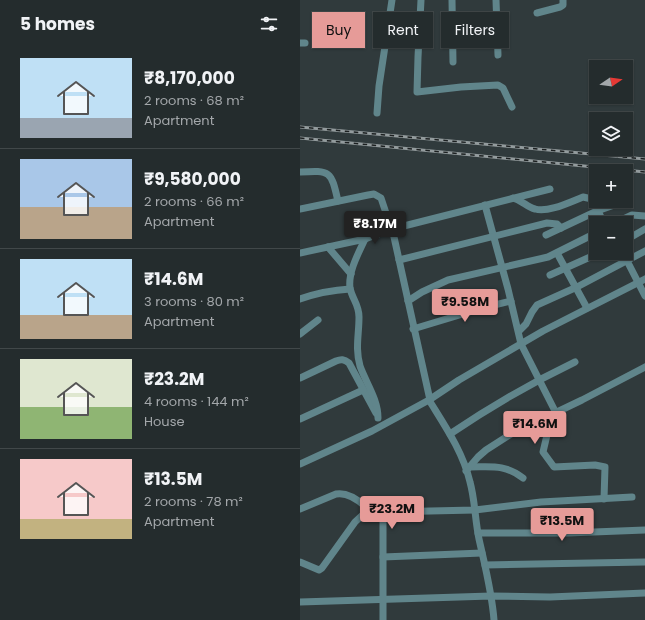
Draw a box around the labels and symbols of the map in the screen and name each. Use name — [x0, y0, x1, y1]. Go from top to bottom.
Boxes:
north arrow — [589, 60, 633, 104]
pin: ₹8.17M — [342, 211, 408, 245]
pin: ₹9.58M — [432, 289, 498, 323]
pin: ₹14.6M — [502, 411, 568, 445]
pin: ₹23.2M — [359, 496, 425, 530]
pin: ₹13.5M — [529, 508, 595, 542]

